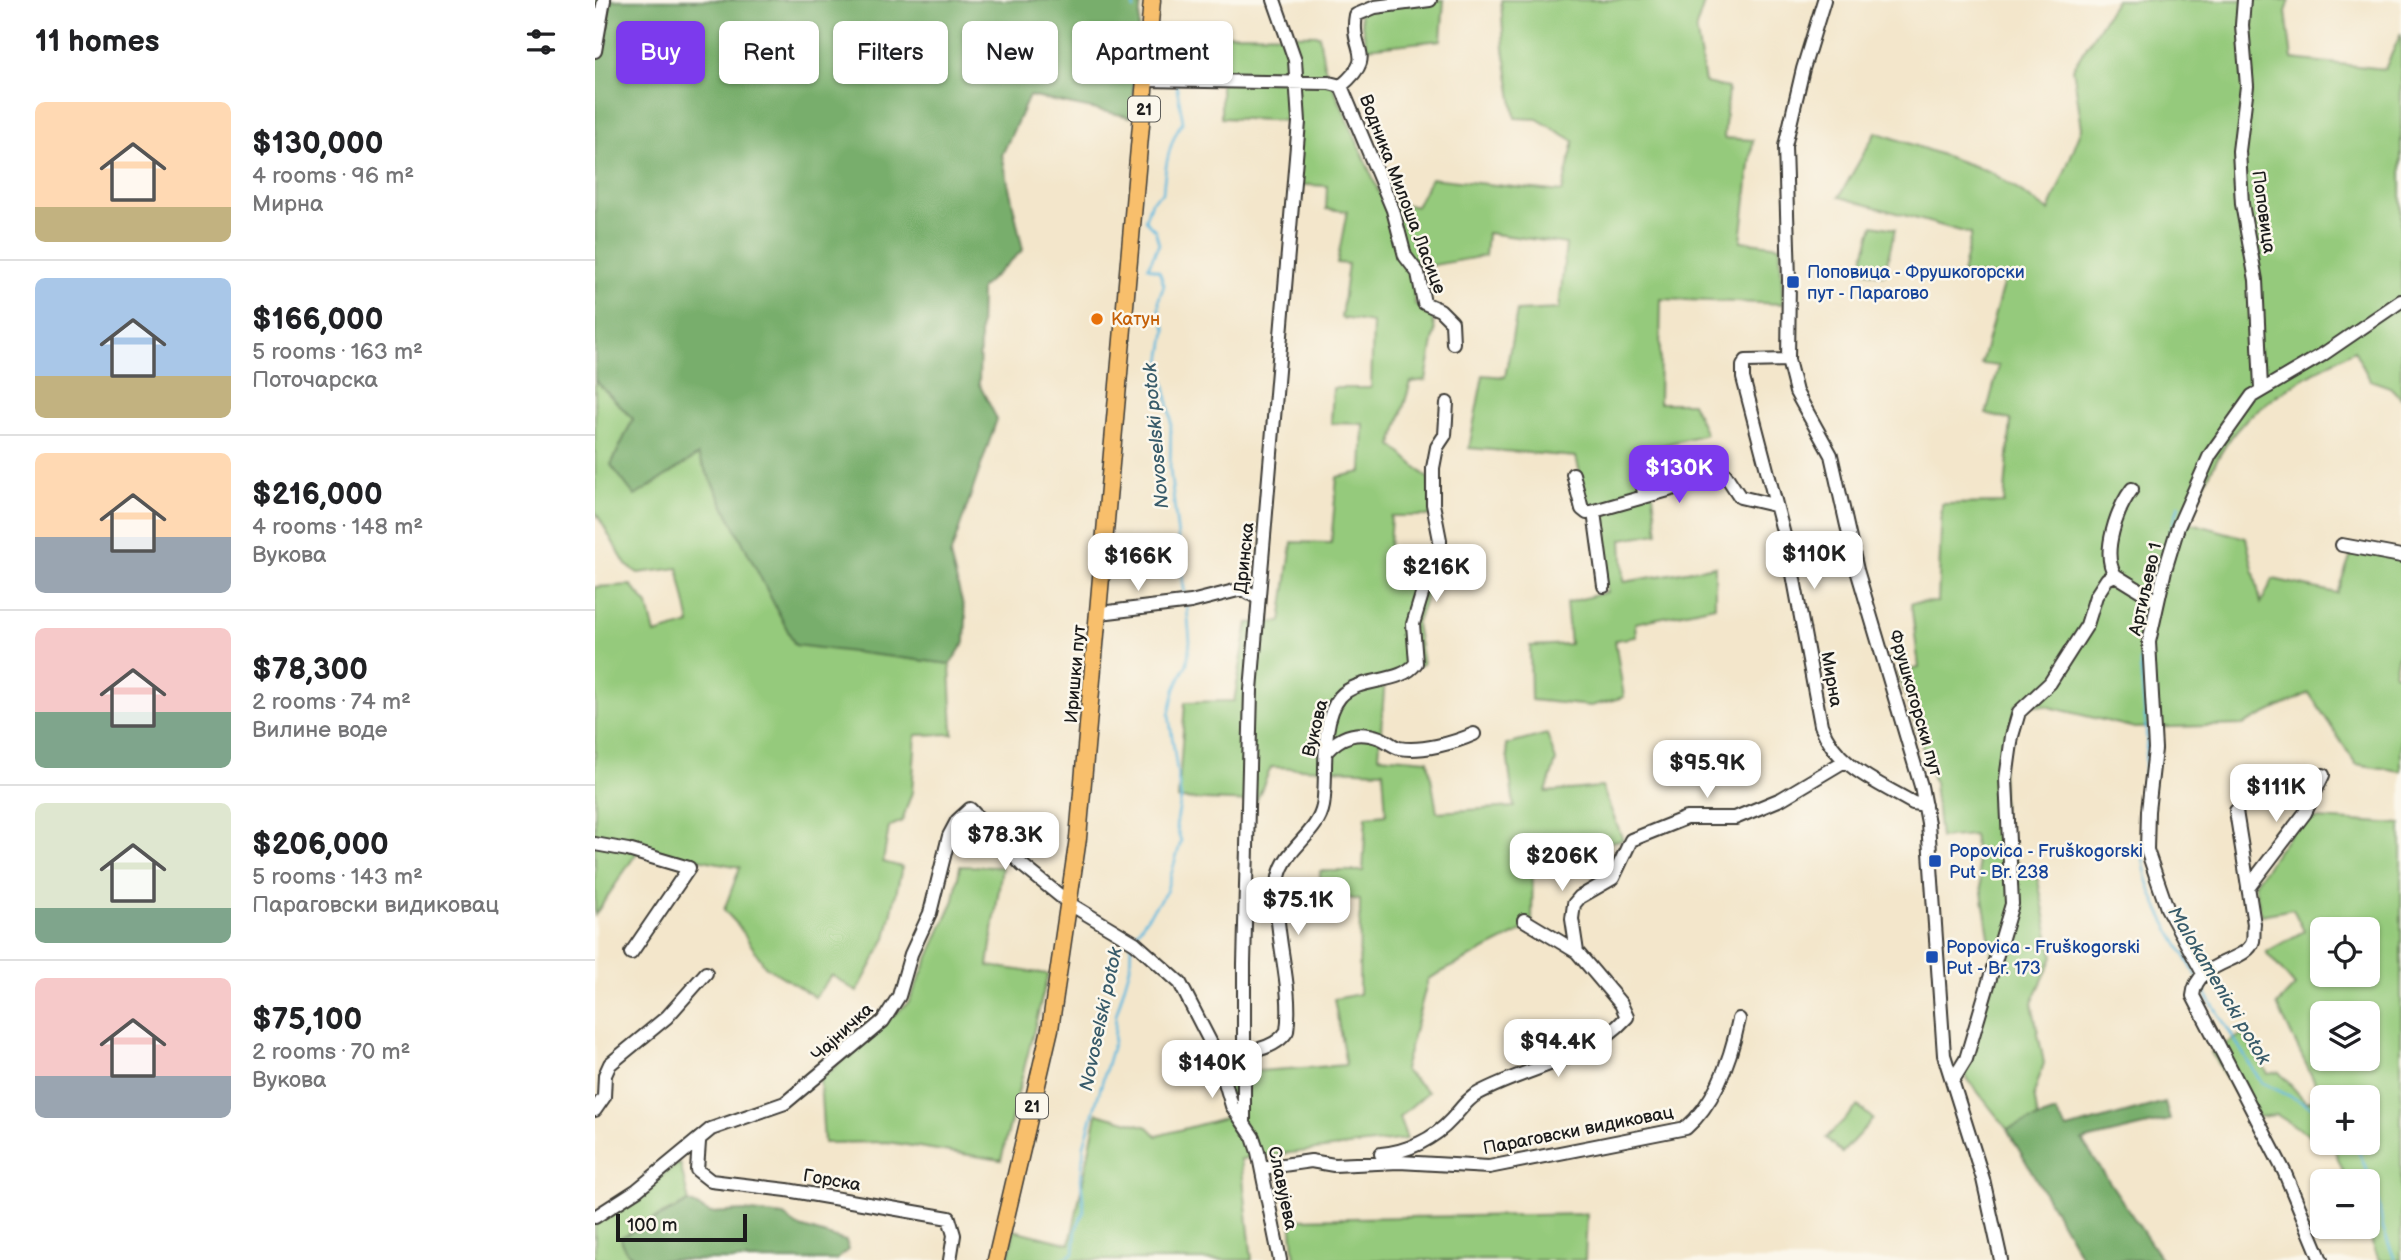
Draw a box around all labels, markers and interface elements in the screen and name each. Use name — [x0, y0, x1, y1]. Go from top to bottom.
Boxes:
chip: Buy — [616, 21, 705, 84]
chip: Rent — [719, 21, 819, 84]
chip: Filters — [833, 21, 948, 84]
chip: New — [962, 21, 1058, 84]
chip: Apartment — [1072, 21, 1233, 84]
icon: filters — [522, 23, 560, 61]
text: 11 homes — [35, 24, 159, 60]
street label: Водника Милоша Ласице — [1355, 91, 1450, 297]
road number: 21 — [1128, 96, 1160, 122]
text: $130,000 — [252, 126, 383, 162]
icon: home — [91, 130, 175, 214]
text: 4 rooms · 96 m² — [252, 162, 414, 190]
street label: Поповица — [2247, 169, 2280, 255]
text: Мирна — [252, 190, 324, 218]
place label: Поповица - Фрушкогорски пут - Парагово — [1807, 262, 2025, 304]
marker: Поповица - Фрушкогорски пут - Парагово — [1785, 274, 1801, 290]
text: $166,000 — [252, 302, 384, 338]
icon: home — [91, 306, 175, 390]
place label: Катун — [1111, 309, 1160, 330]
marker: Катун — [1089, 311, 1105, 327]
text: 5 rooms · 163 m² — [252, 338, 423, 366]
water label: Novoselski potok — [1139, 361, 1174, 510]
text: Поточарска — [252, 366, 378, 394]
pin: $130K — [1630, 446, 1728, 505]
text: $130K — [1645, 454, 1713, 482]
text: $216,000 — [252, 477, 383, 513]
icon: home — [91, 481, 175, 565]
text: 4 rooms · 148 m² — [252, 513, 423, 541]
street label: Дринска — [1230, 521, 1259, 595]
pin: $110K — [1765, 532, 1863, 591]
pin: $166K — [1089, 534, 1187, 593]
text: $110K — [1782, 540, 1846, 568]
text: Вукова — [252, 541, 327, 569]
street label: Артиљево 1 — [2124, 541, 2166, 639]
text: $166K — [1104, 542, 1172, 570]
pin: $216K — [1387, 544, 1485, 604]
text: $216K — [1402, 553, 1470, 581]
street label: Иришки пут — [1061, 623, 1090, 724]
street label: Фрушкогорски пут — [1885, 627, 1947, 779]
street label: Мирна — [1816, 650, 1847, 709]
text: $78,300 — [252, 652, 368, 688]
icon: home — [91, 656, 175, 740]
text: 2 rooms · 74 m² — [252, 688, 411, 716]
street label: Вукова — [1298, 697, 1333, 759]
text: Вилине воде — [252, 716, 388, 744]
pin: $95.9K — [1650, 740, 1764, 800]
text: $95.9K — [1669, 749, 1745, 777]
pin: $111K — [2227, 764, 2325, 824]
text: $111K — [2246, 773, 2306, 801]
pin: $78.3K — [948, 812, 1062, 872]
text: $78.3K — [967, 821, 1043, 849]
text: $206,000 — [252, 827, 389, 863]
icon: home — [91, 831, 175, 915]
pin: $206K — [1513, 834, 1611, 893]
place label: Popovica - Fruškogorski Put - Br. 238 — [1949, 841, 2143, 883]
text: $206K — [1526, 842, 1598, 870]
marker: Popovica - Fruškogorski Put - Br. 238 — [1927, 853, 1943, 869]
text: 5 rooms · 143 m² — [252, 863, 423, 891]
pin: $75.1K — [1241, 878, 1355, 937]
text: $75.1K — [1262, 886, 1334, 914]
text: Параговски видиковац — [252, 891, 499, 919]
water label: Malokamenicki potok — [2162, 902, 2275, 1070]
map controls — [2310, 917, 2380, 1239]
button: locate — [2310, 917, 2380, 987]
place label: Popovica - Fruškogorski Put - Br. 173 — [1946, 937, 2140, 979]
water label: Novoselski potok — [1075, 945, 1128, 1093]
marker: Popovica - Fruškogorski Put - Br. 173 — [1924, 949, 1940, 965]
street label: Чајничка — [807, 998, 878, 1066]
button: layers — [2310, 1001, 2380, 1071]
text: $75,100 — [252, 1002, 362, 1038]
icon: home — [91, 1006, 175, 1090]
pin: $94.4K — [1501, 1020, 1615, 1079]
text: $94.4K — [1520, 1028, 1596, 1056]
text: 2 rooms · 70 m² — [252, 1038, 411, 1066]
pin: $140K — [1163, 1040, 1261, 1100]
text: $140K — [1178, 1049, 1246, 1077]
text: Вукова — [252, 1066, 327, 1094]
button: + — [2310, 1085, 2380, 1155]
road number: 21 — [1016, 1094, 1048, 1118]
street label: Параговски видиковац — [1481, 1102, 1675, 1159]
street label: Славујева — [1263, 1144, 1302, 1232]
street label: Горска — [801, 1165, 863, 1196]
button: − — [2310, 1169, 2380, 1239]
scale bar — [616, 1211, 747, 1243]
text: 100 m — [627, 1214, 678, 1237]

